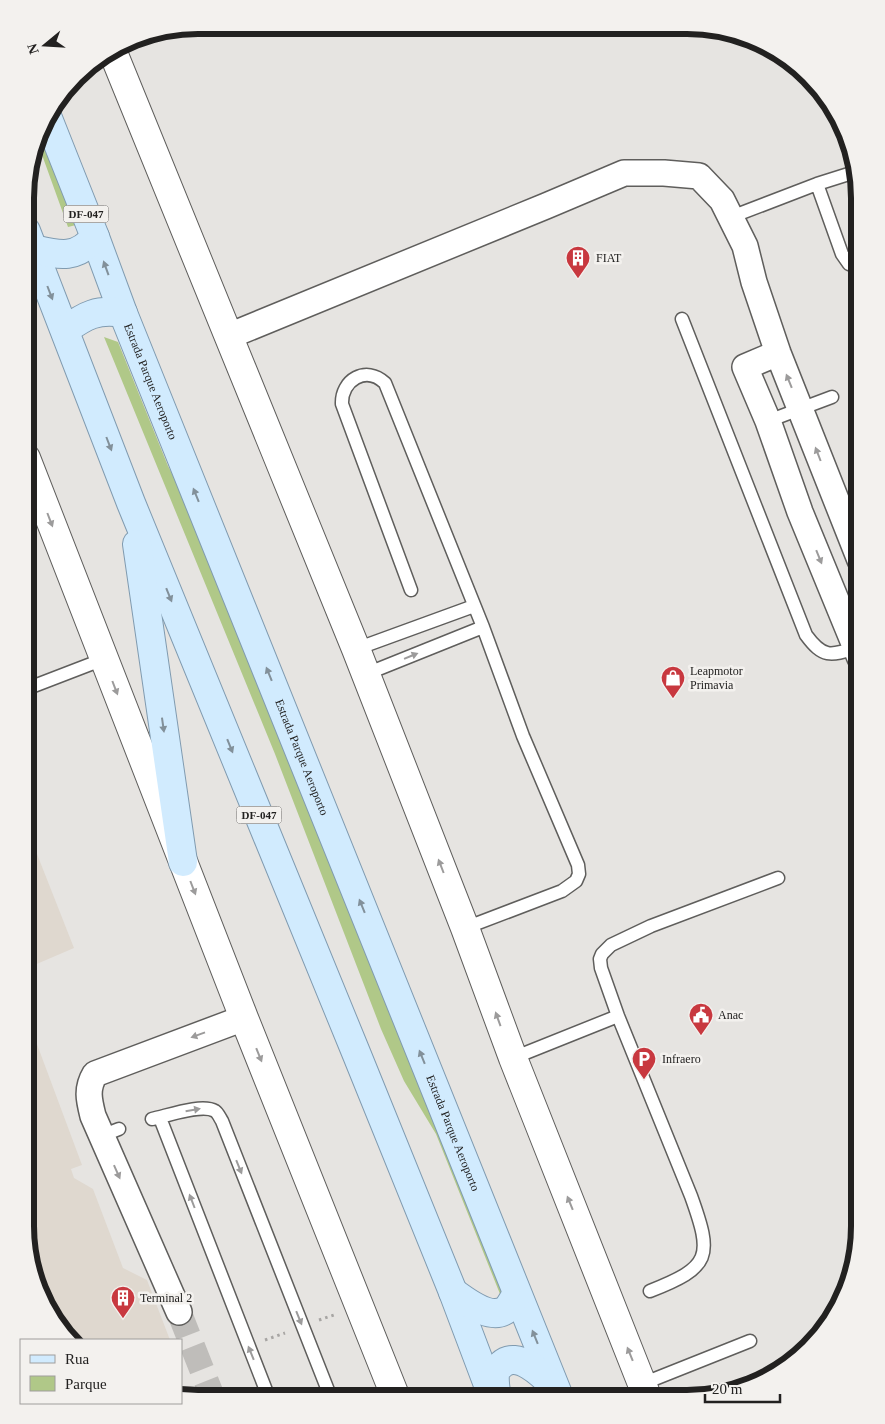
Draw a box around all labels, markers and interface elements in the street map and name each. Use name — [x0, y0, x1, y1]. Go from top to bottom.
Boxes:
north arrow — [20, 20, 70, 70]
text: N — [24, 42, 42, 56]
road number: DF-047 — [64, 205, 108, 222]
building icon: FIAT — [565, 245, 591, 279]
place label: FIAT — [596, 251, 622, 265]
one-way arrow — [102, 260, 109, 275]
one-way arrow — [47, 285, 55, 300]
street label: Estrada Parque Aeroporto — [121, 321, 180, 442]
one-way arrow — [785, 373, 793, 388]
one-way arrow — [105, 437, 113, 452]
one-way arrow — [814, 446, 822, 461]
one-way arrow — [192, 488, 200, 502]
one-way arrow — [47, 512, 54, 527]
one-way arrow — [815, 550, 823, 564]
one-way arrow — [165, 588, 173, 603]
one-way arrow — [404, 651, 418, 659]
place label: Leapmotor Primavia — [690, 664, 743, 692]
shop icon: Leapmotor Primavia — [660, 665, 686, 699]
one-way arrow — [264, 667, 272, 681]
one-way arrow — [112, 680, 119, 695]
street label: Estrada Parque Aeroporto — [272, 697, 331, 817]
one-way arrow — [159, 717, 167, 733]
one-way arrow — [227, 739, 235, 753]
road number: DF-047 — [236, 806, 282, 824]
one-way arrow — [437, 859, 444, 874]
one-way arrow — [189, 881, 197, 896]
one-way arrow — [358, 898, 366, 913]
public building icon: Anac — [688, 1002, 714, 1036]
place label: Anac — [718, 1008, 743, 1022]
one-way arrow — [494, 1011, 501, 1026]
one-way arrow — [190, 1031, 205, 1039]
parking icon: Infraero — [631, 1046, 657, 1080]
one-way arrow — [256, 1048, 263, 1063]
one-way arrow — [418, 1049, 425, 1064]
place label: Infraero — [662, 1052, 701, 1066]
street label: Estrada Parque Aeroporto — [423, 1073, 483, 1193]
one-way arrow — [186, 1106, 202, 1114]
one-way arrow — [236, 1159, 243, 1174]
one-way arrow — [113, 1165, 121, 1179]
one-way arrow — [188, 1193, 196, 1208]
one-way arrow — [566, 1195, 573, 1210]
building icon: Terminal 2 — [110, 1285, 136, 1319]
place label: Terminal 2 — [140, 1291, 192, 1305]
one-way arrow — [295, 1311, 303, 1326]
one-way arrow — [530, 1330, 538, 1344]
legend — [20, 1339, 182, 1404]
one-way arrow — [247, 1345, 254, 1360]
one-way arrow — [626, 1346, 633, 1361]
text: Rua — [65, 1351, 90, 1367]
scale bar — [705, 1372, 780, 1404]
text: Parque — [65, 1376, 107, 1392]
text: 20 m — [712, 1381, 743, 1397]

